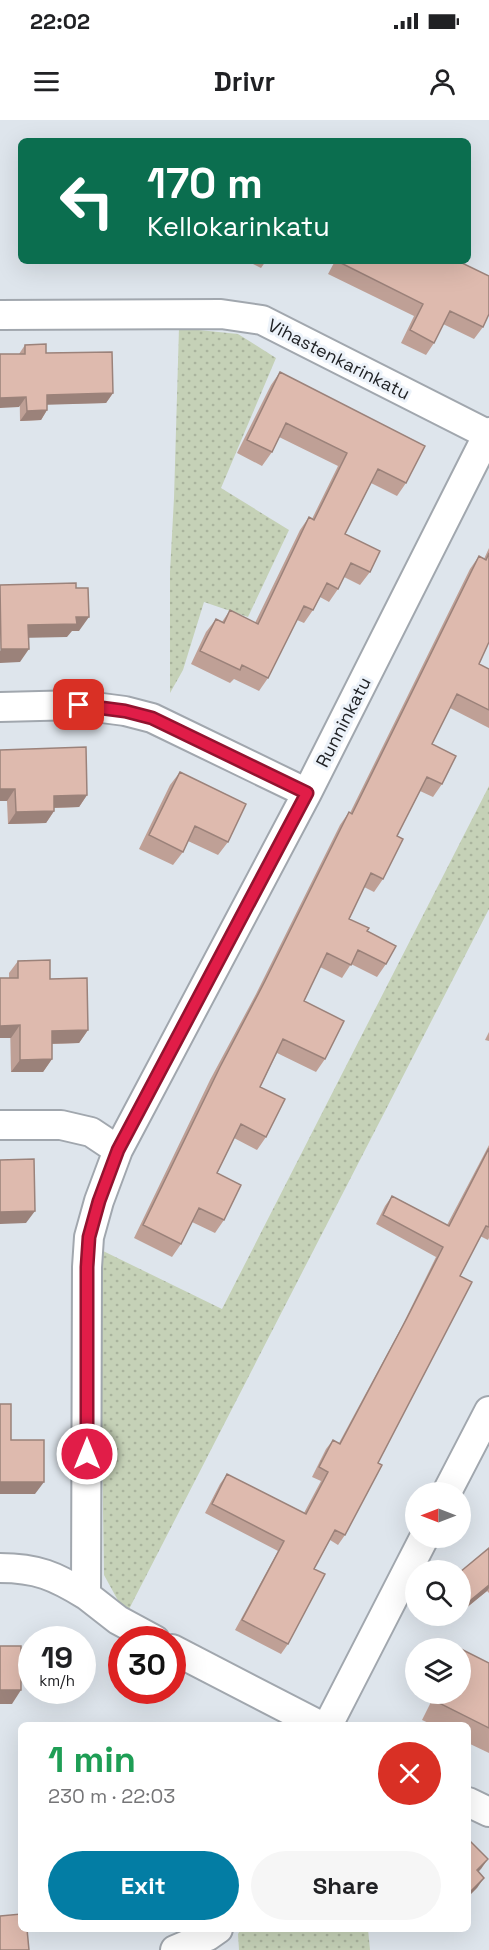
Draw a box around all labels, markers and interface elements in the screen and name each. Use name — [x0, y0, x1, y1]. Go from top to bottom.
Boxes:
text: 22:02 — [30, 7, 90, 35]
text: Drivr — [214, 64, 275, 99]
icon: menu — [30, 65, 63, 98]
icon: person — [426, 65, 459, 98]
text: 170 m — [147, 157, 263, 210]
icon: left — [48, 162, 126, 240]
text: Kellokarinkatu — [147, 209, 330, 244]
street label: Vihastenkarinkatu — [264, 313, 414, 405]
street label: Runninkatu — [310, 673, 376, 771]
pin — [53, 679, 104, 730]
icon: arrive — [62, 688, 95, 721]
position arrow — [55, 1422, 119, 1486]
north arrow — [405, 1482, 471, 1548]
map controls — [405, 1482, 471, 1704]
button: search — [405, 1560, 471, 1626]
speed limit sign: 30 — [108, 1626, 186, 1704]
text: 19 — [41, 1638, 73, 1677]
button: layers — [405, 1638, 471, 1704]
text: km/h — [39, 1671, 75, 1690]
text: 1 min — [48, 1737, 136, 1783]
button: close — [378, 1742, 441, 1805]
text: 230 m · 22:03 — [48, 1783, 175, 1809]
button: Exit — [48, 1851, 239, 1920]
button: Share — [251, 1851, 441, 1920]

